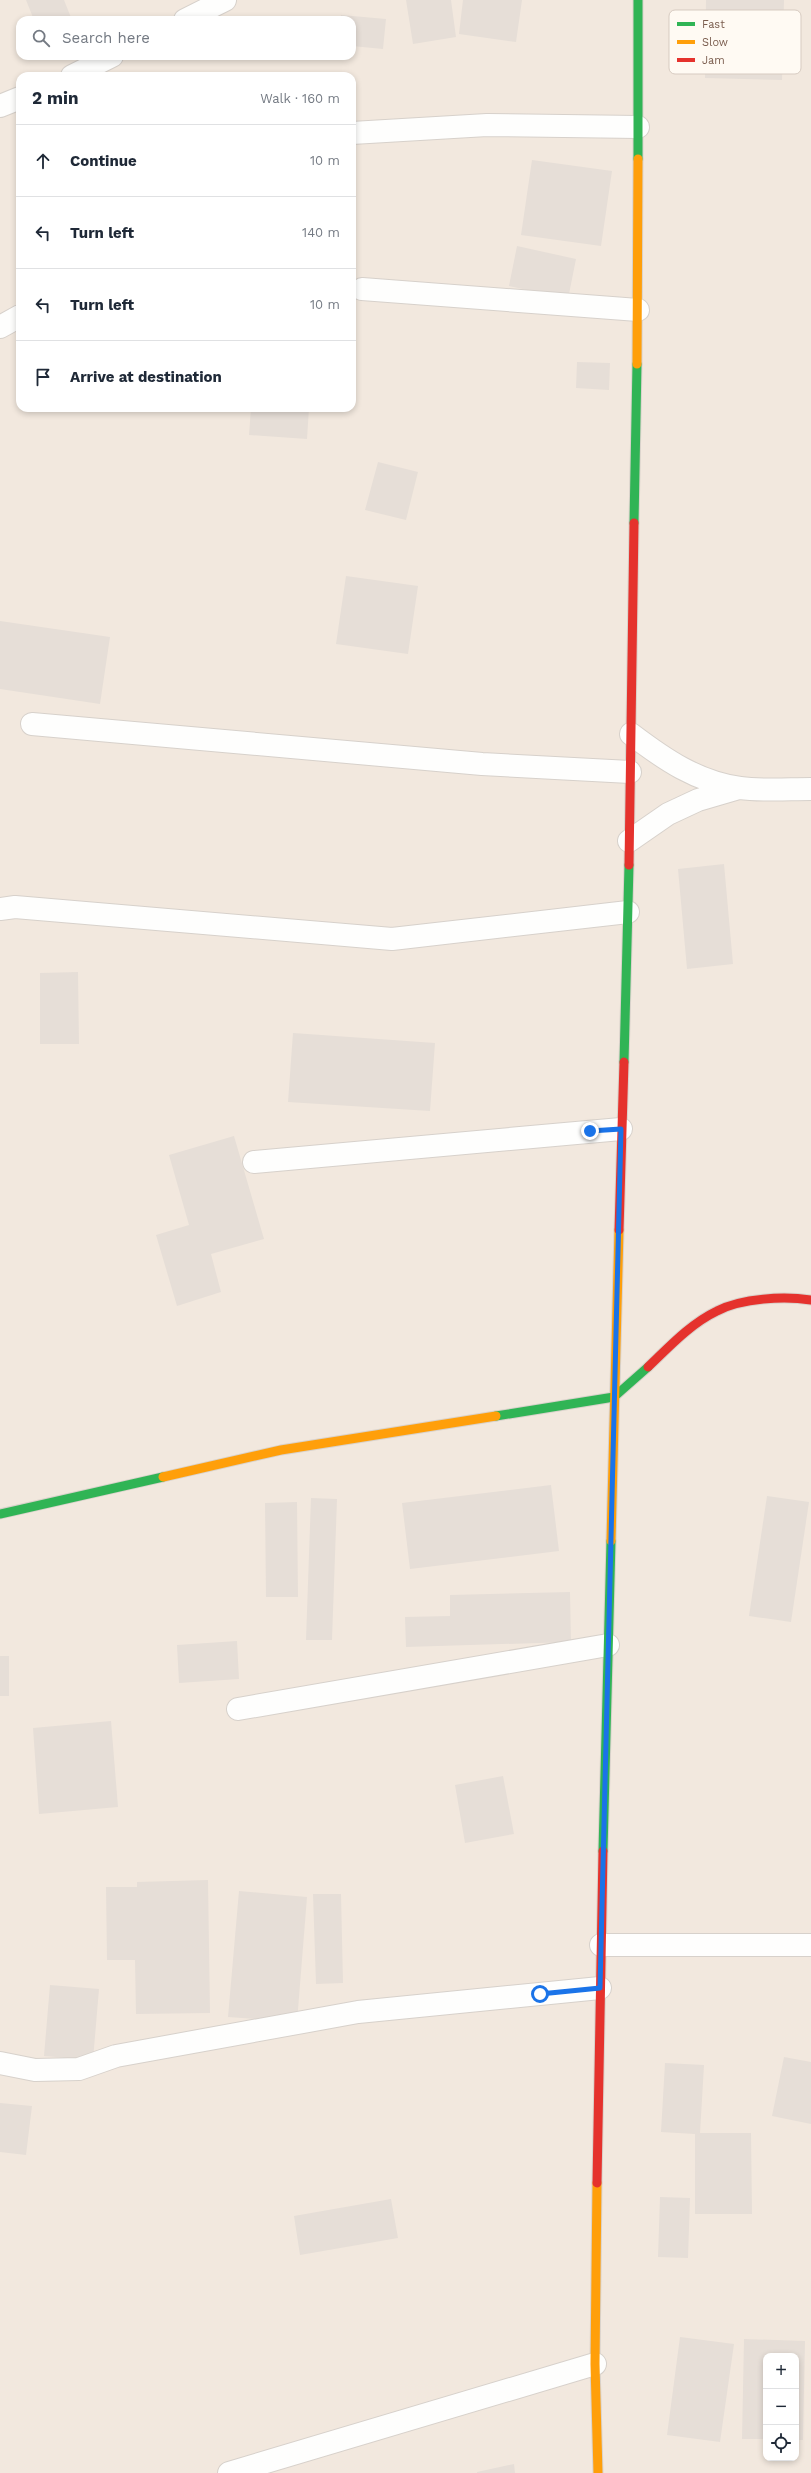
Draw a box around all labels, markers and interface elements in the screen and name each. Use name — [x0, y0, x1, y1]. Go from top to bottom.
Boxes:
legend — [669, 10, 801, 74]
search box — [16, 16, 356, 60]
text: Fast — [702, 18, 725, 31]
icon: search — [30, 27, 52, 49]
text: Search here — [62, 29, 150, 47]
text: Slow — [702, 36, 728, 49]
text: Jam — [702, 54, 725, 67]
text: 2 min — [32, 88, 78, 108]
text: Walk · 160 m — [260, 91, 340, 106]
icon: ahead — [32, 150, 54, 172]
text: Continue — [70, 152, 137, 170]
text: 10 m — [310, 153, 340, 168]
icon: left — [32, 222, 54, 244]
text: Turn left — [70, 224, 134, 242]
text: 140 m — [302, 225, 340, 240]
icon: left — [32, 294, 54, 316]
text: Turn left — [70, 296, 134, 314]
text: 10 m — [310, 297, 340, 312]
icon: arrive — [32, 366, 54, 388]
text: Arrive at destination — [70, 368, 222, 386]
route end — [581, 1122, 599, 1140]
route start — [531, 1985, 549, 2003]
map controls — [763, 2353, 799, 2461]
button: + — [763, 2353, 799, 2389]
button: − — [763, 2389, 799, 2425]
button: locate — [763, 2425, 799, 2461]

